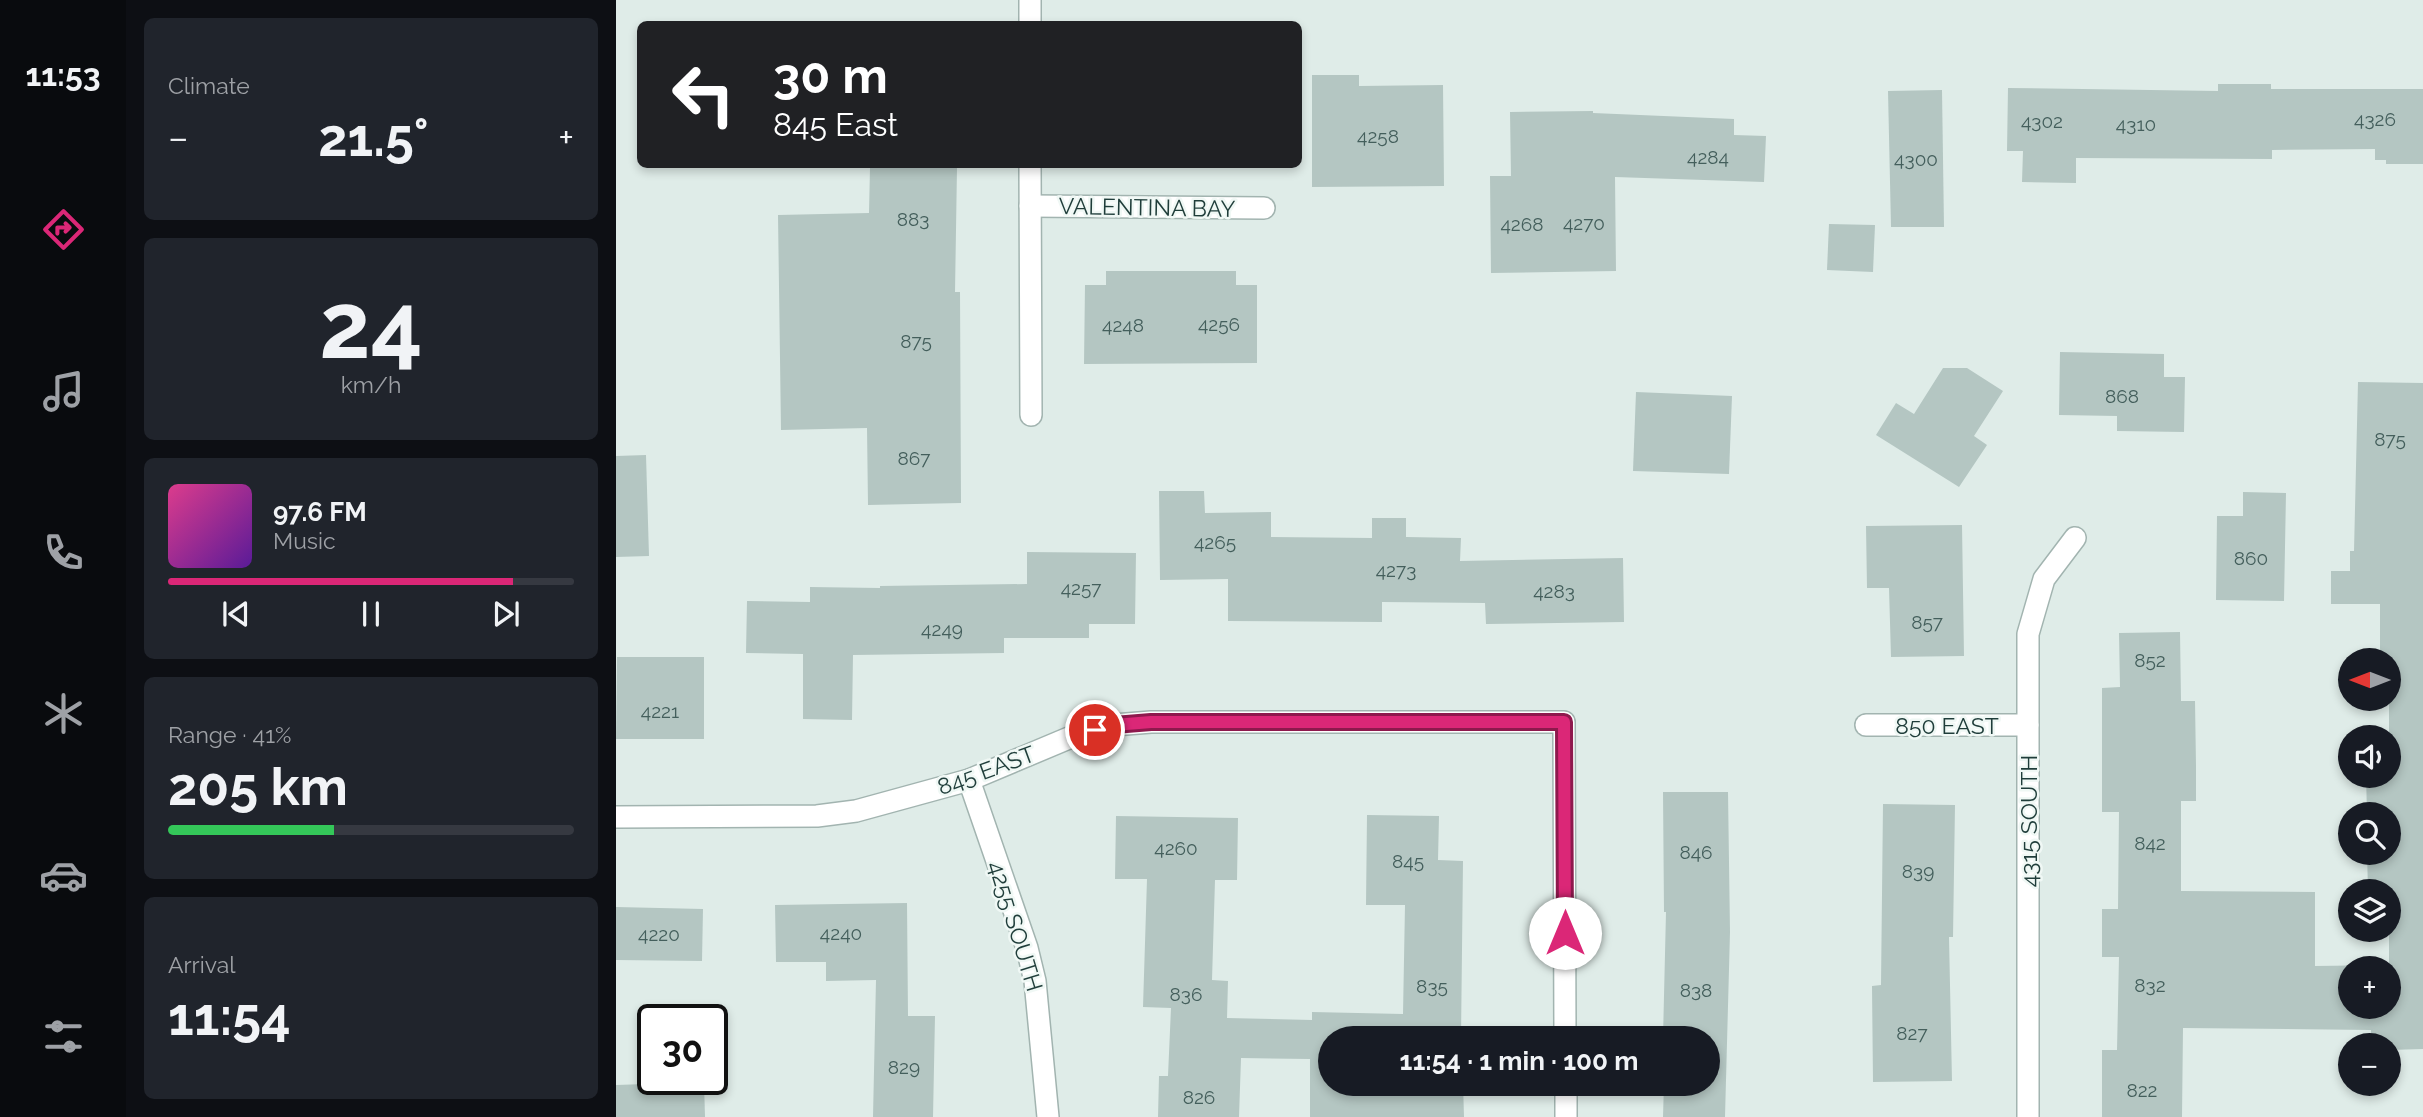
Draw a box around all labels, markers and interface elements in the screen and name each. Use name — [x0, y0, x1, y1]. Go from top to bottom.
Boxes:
text: 30 m — [773, 47, 888, 104]
icon: left — [658, 49, 749, 140]
text: 11:53 — [25, 56, 101, 93]
text: Climate — [168, 72, 250, 99]
text: 845 East — [773, 106, 898, 143]
text: 21.5° — [318, 107, 429, 168]
house number: 4326 — [2354, 108, 2396, 130]
house number: 4302 — [2021, 110, 2063, 132]
house number: 4310 — [2116, 113, 2156, 135]
text: − — [168, 115, 188, 160]
text: + — [558, 115, 574, 160]
house number: 4258 — [1357, 125, 1399, 147]
house number: 4284 — [1687, 146, 1729, 168]
house number: 4300 — [1894, 148, 1938, 170]
street label: VALENTINA BAY — [1058, 192, 1236, 222]
icon: directions — [39, 205, 88, 254]
house number: 883 — [897, 208, 929, 230]
house number: 4270 — [1563, 212, 1605, 234]
house number: 4268 — [1501, 213, 1544, 235]
text: 24 — [319, 272, 423, 379]
house number: 4256 — [1198, 313, 1240, 335]
house number: 4248 — [1102, 314, 1144, 336]
house number: 875 — [900, 330, 932, 352]
icon: music — [39, 367, 88, 416]
text: km/h — [341, 371, 401, 398]
house number: 868 — [2105, 385, 2139, 407]
house number: 875 — [2374, 428, 2406, 450]
house number: 867 — [898, 447, 930, 469]
text: 97.6 FM — [273, 497, 367, 527]
text: Music — [273, 527, 336, 554]
icon: phone — [39, 528, 88, 577]
house number: 4265 — [1194, 531, 1236, 553]
house number: 860 — [2234, 547, 2268, 569]
house number: 4273 — [1376, 559, 1416, 581]
house number: 4257 — [1061, 577, 1101, 599]
house number: 4283 — [1533, 580, 1575, 602]
icon: previous — [217, 595, 255, 633]
icon: pause — [352, 595, 390, 633]
icon: next — [487, 595, 525, 633]
house number: 857 — [1911, 611, 1943, 633]
house number: 4249 — [921, 618, 963, 640]
north arrow — [2338, 648, 2401, 710]
map controls — [2338, 648, 2401, 1096]
house number: 852 — [2134, 649, 2166, 671]
icon: climate — [39, 689, 88, 738]
house number: 4221 — [641, 700, 679, 722]
pin — [1065, 700, 1125, 760]
icon: arrive — [1076, 711, 1114, 749]
street label: 850 EAST — [1895, 712, 1999, 739]
text: Range · 41% — [168, 721, 291, 748]
button: sound — [2338, 725, 2401, 788]
street label: 845 EAST — [934, 740, 1038, 800]
street label: 4315 SOUTH — [2015, 755, 2042, 887]
text: 205 km — [168, 756, 348, 817]
button: search — [2338, 802, 2401, 865]
house number: 842 — [2134, 832, 2166, 854]
house number: 4260 — [1154, 837, 1198, 859]
house number: 846 — [1679, 841, 1713, 863]
house number: 845 — [1392, 850, 1424, 872]
icon: car — [39, 851, 88, 900]
street label: 4255 SOUTH — [983, 857, 1049, 995]
house number: 839 — [1902, 860, 1934, 882]
button: layers — [2338, 879, 2401, 942]
position arrow — [1528, 896, 1602, 970]
house number: 4240 — [820, 922, 862, 944]
house number: 4220 — [638, 923, 680, 945]
text: Arrival — [168, 951, 235, 978]
button: + — [2338, 956, 2401, 1019]
house number: 832 — [2134, 974, 2166, 996]
house number: 835 — [1416, 975, 1448, 997]
house number: 838 — [1680, 979, 1712, 1001]
house number: 836 — [1170, 983, 1202, 1005]
text: 11:54 — [168, 986, 291, 1047]
speed limit sign: 30 — [637, 1004, 728, 1095]
icon: filters — [39, 1012, 88, 1061]
house number: 827 — [1896, 1022, 1928, 1044]
button: − — [2338, 1033, 2401, 1096]
text: 11:54 · 1 min · 100 m — [1400, 1046, 1638, 1076]
house number: 829 — [888, 1056, 920, 1078]
house number: 822 — [2126, 1079, 2158, 1101]
house number: 826 — [1183, 1086, 1215, 1108]

